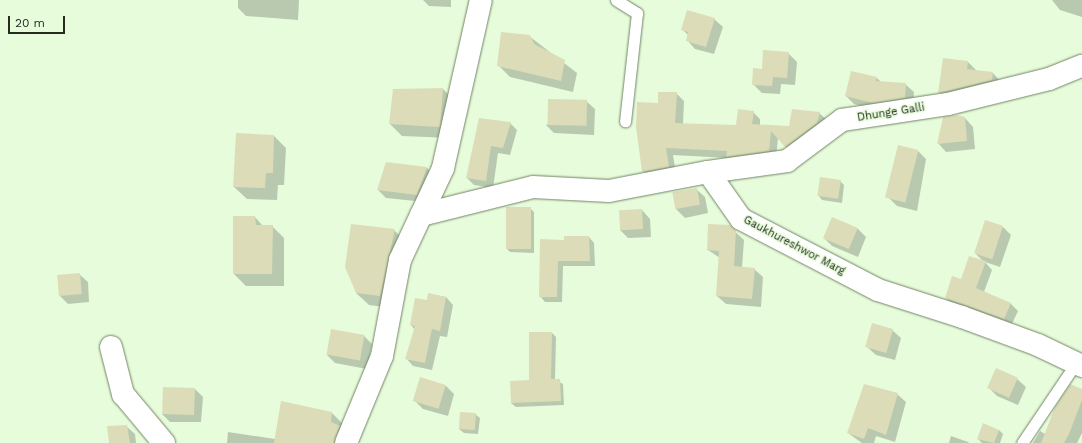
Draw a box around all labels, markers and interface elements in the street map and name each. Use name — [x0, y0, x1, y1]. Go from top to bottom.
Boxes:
scale bar — [10, 8, 67, 34]
text: 20 m — [15, 16, 45, 30]
street label: Dhunge Galli — [856, 101, 926, 125]
street label: Gaukhureshwor Marg — [741, 214, 847, 278]

